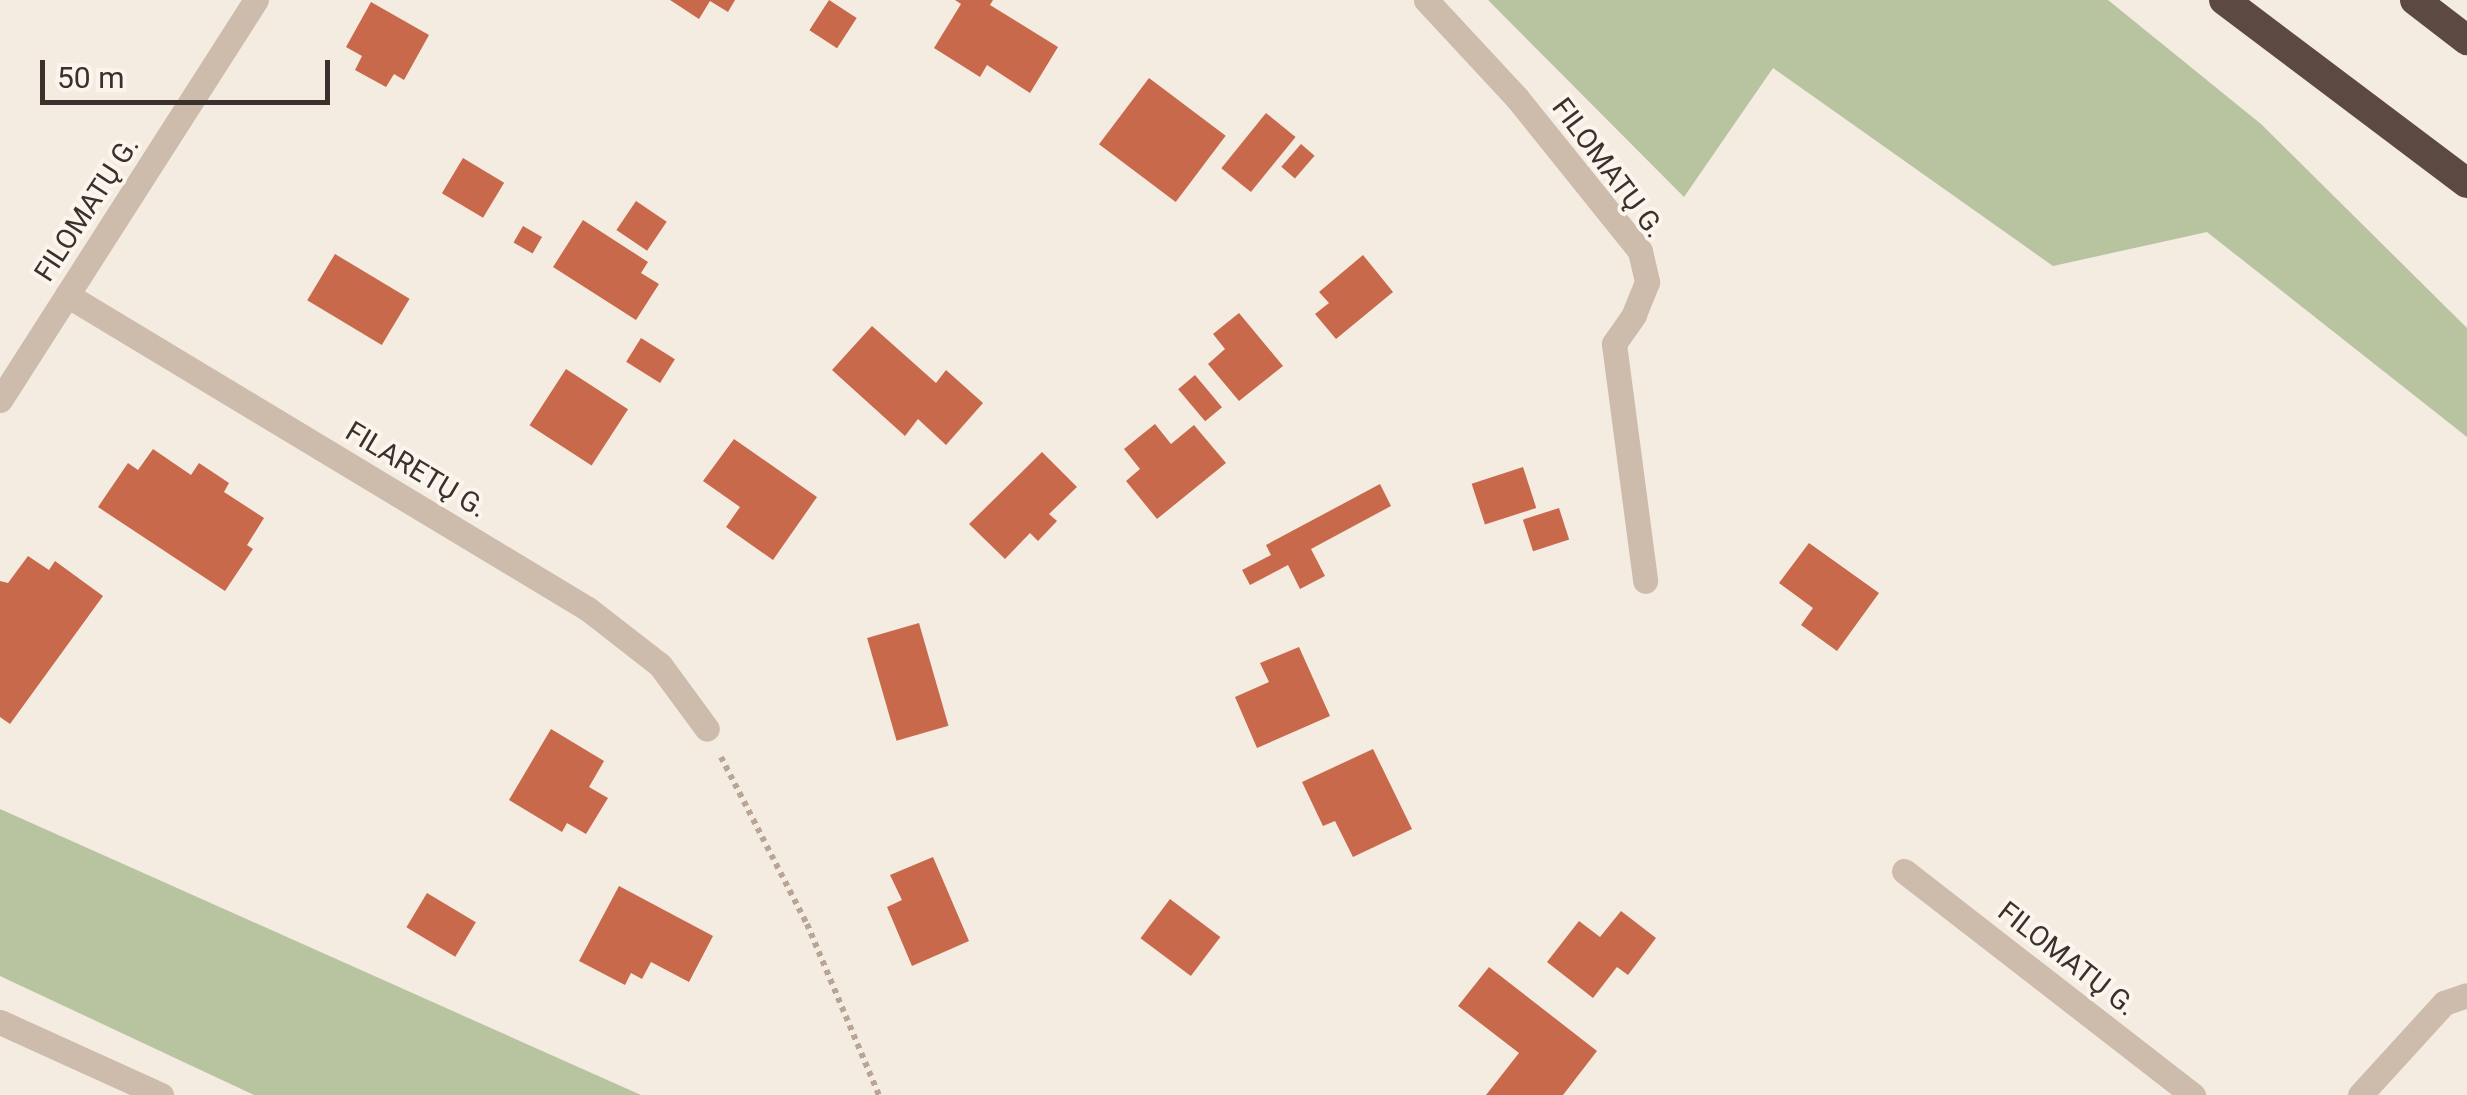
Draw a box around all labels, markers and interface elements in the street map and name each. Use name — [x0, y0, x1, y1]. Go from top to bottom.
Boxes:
scale bar — [45, 40, 335, 102]
text: 50 m — [57, 60, 124, 95]
street label: FILOMATŲ G. — [1545, 92, 1671, 244]
street label: FILOMATŲ G. — [28, 130, 146, 288]
street label: FILARETŲ G. — [339, 415, 493, 525]
street label: FILOMATŲ G. — [1991, 895, 2143, 1023]

